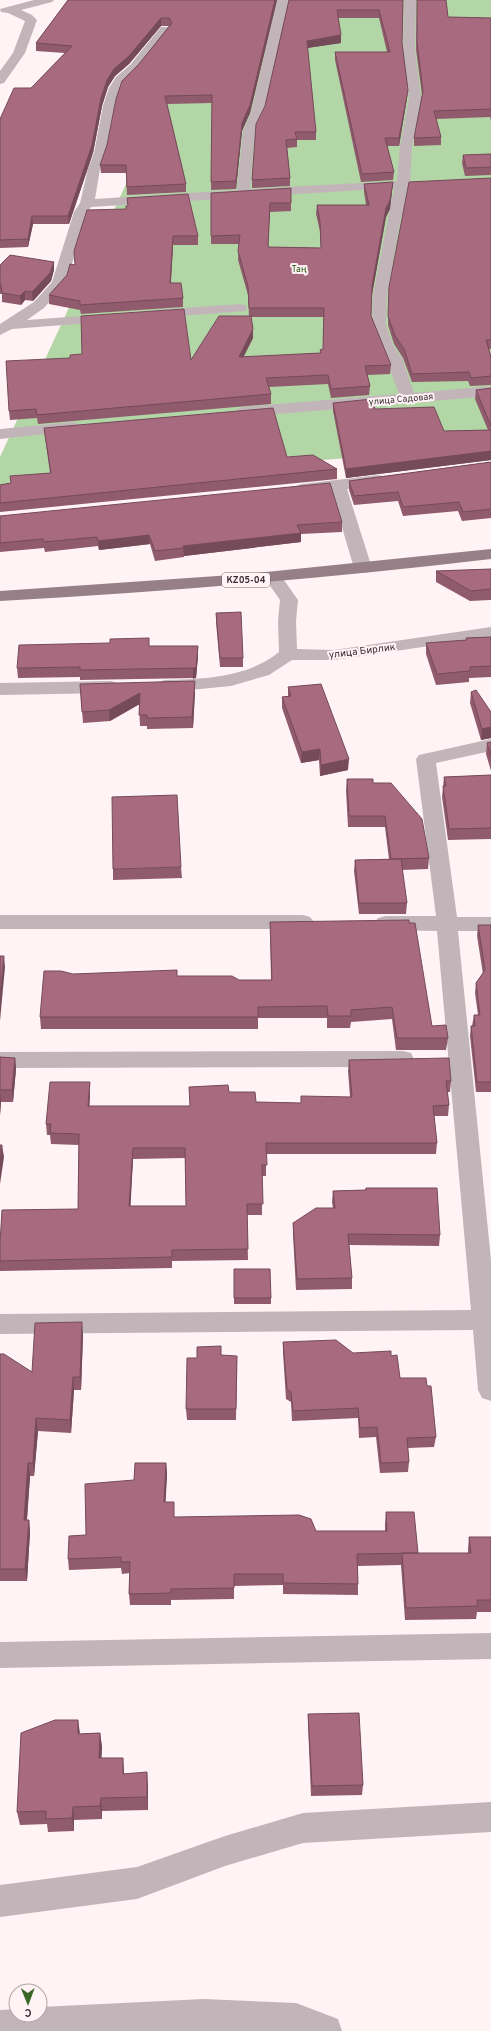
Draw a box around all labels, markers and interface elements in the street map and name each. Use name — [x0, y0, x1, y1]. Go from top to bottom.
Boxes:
park label: Таң — [291, 264, 307, 275]
street label: улица Садовая — [368, 391, 434, 408]
road number: KZ05-04 — [222, 573, 270, 587]
street label: улица Бирлик — [328, 641, 397, 662]
north arrow — [8, 1983, 48, 2023]
text: С — [25, 2005, 32, 2019]

